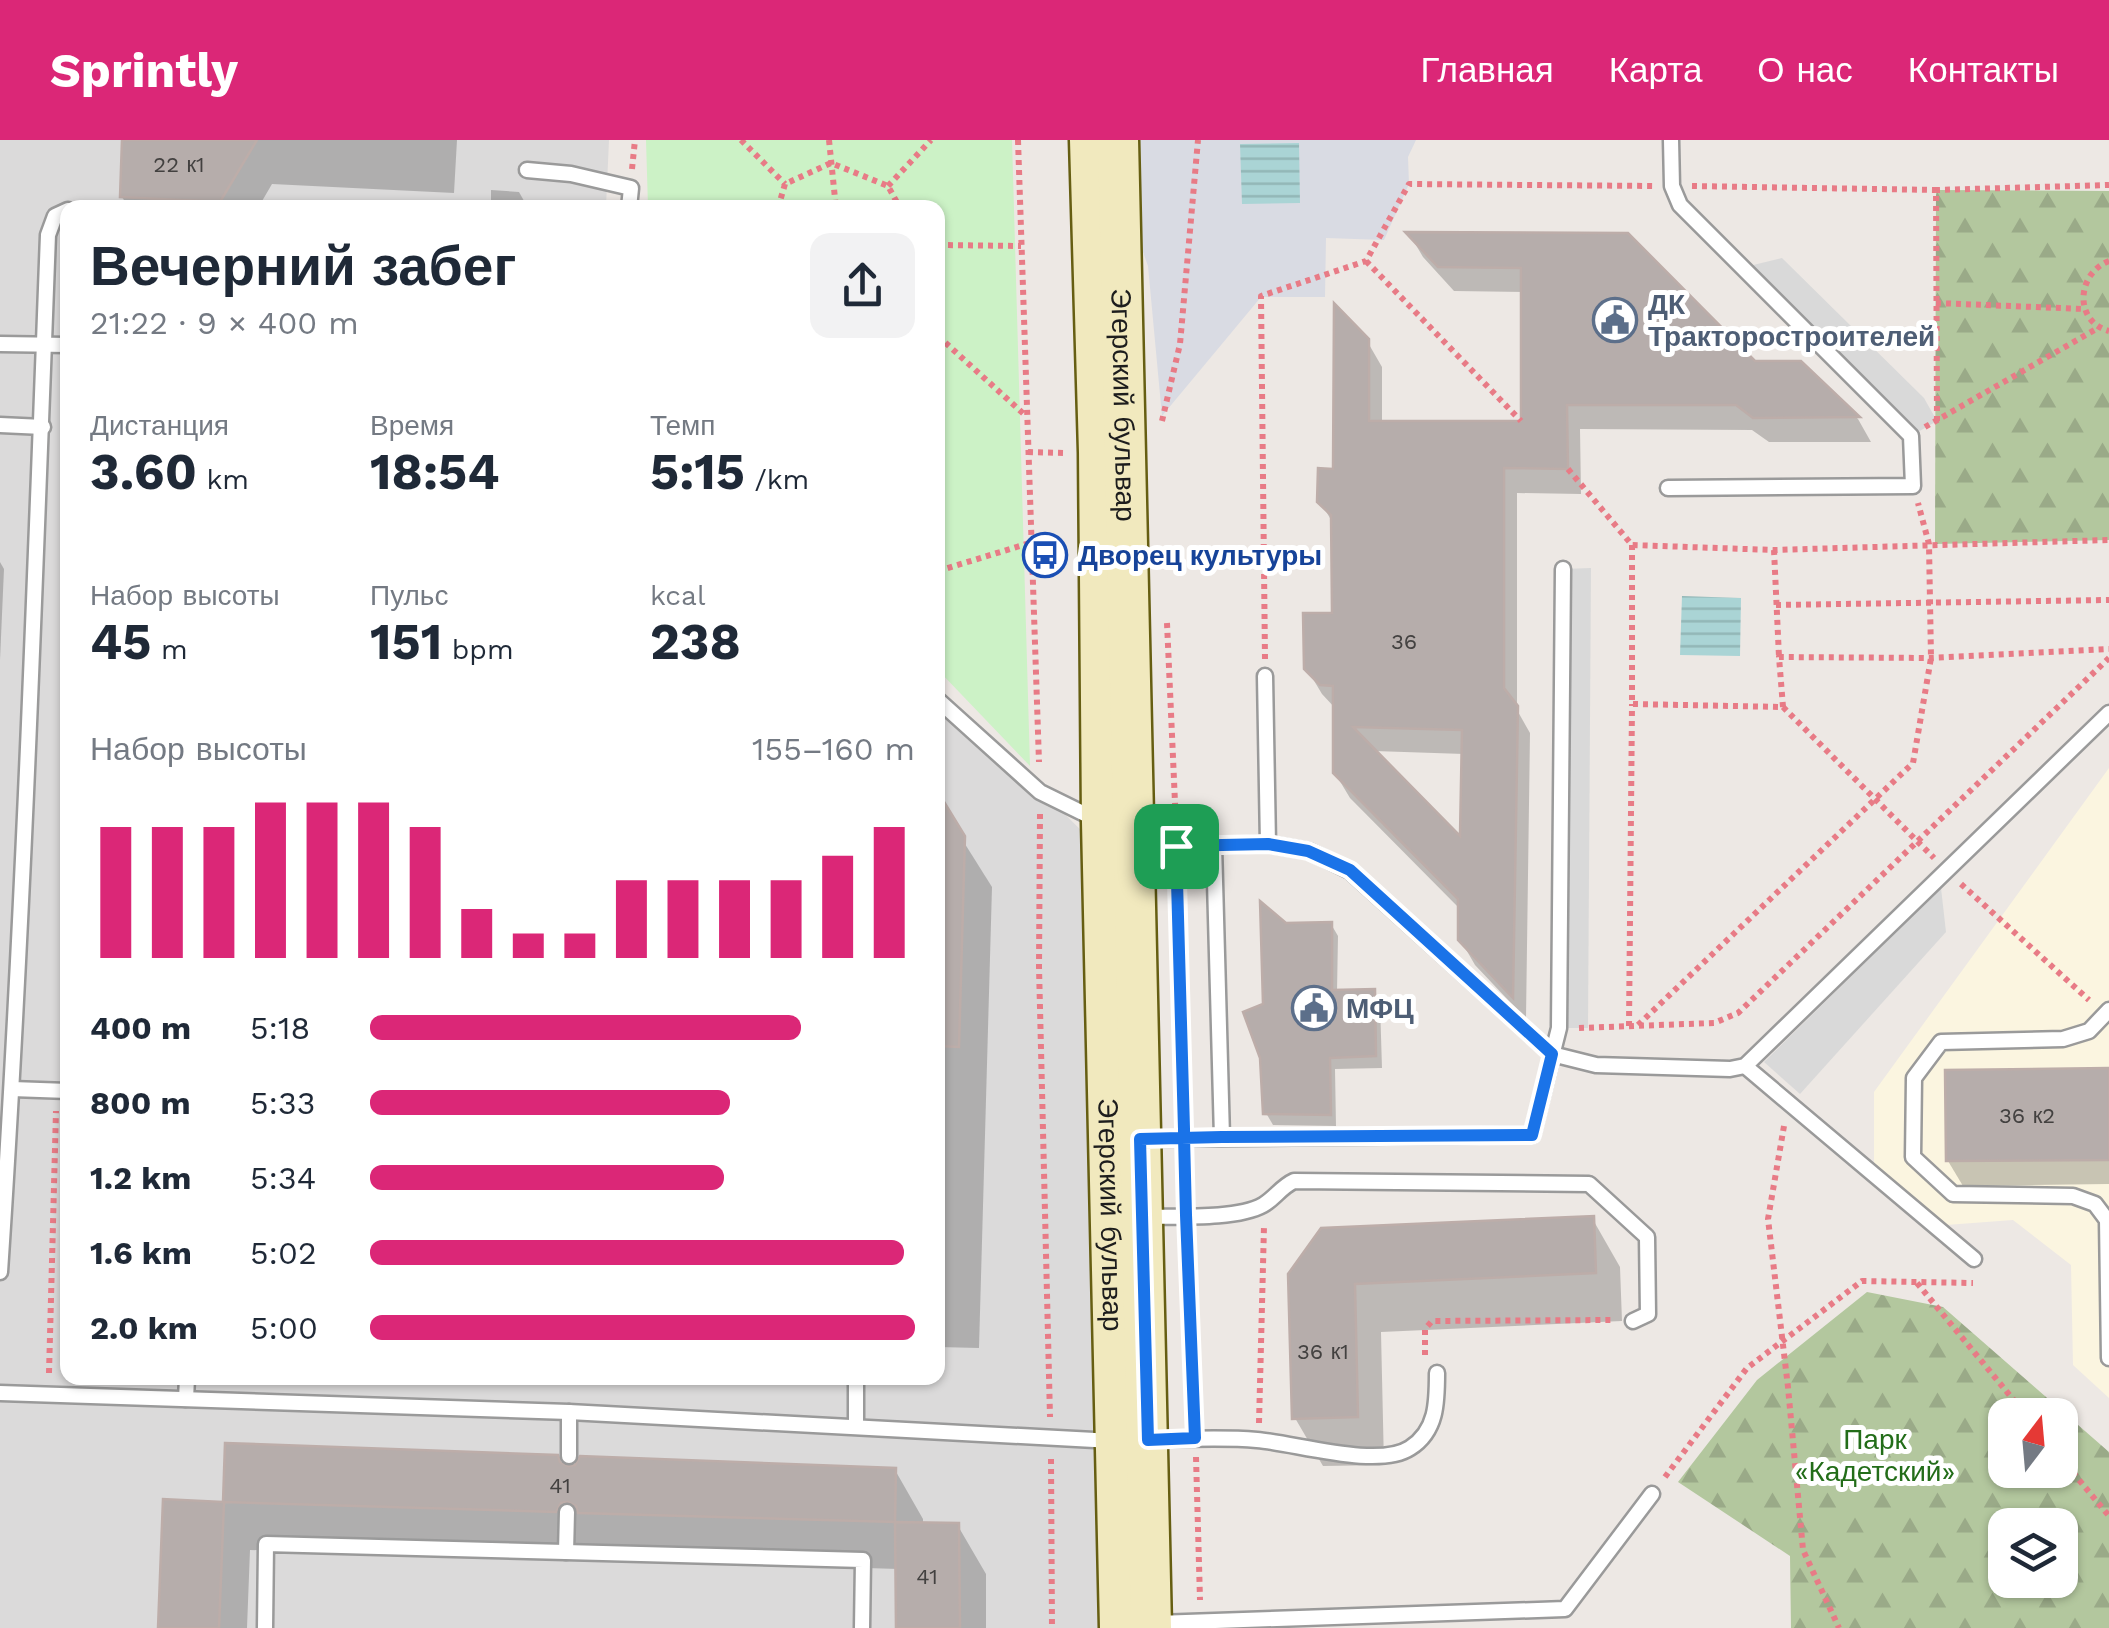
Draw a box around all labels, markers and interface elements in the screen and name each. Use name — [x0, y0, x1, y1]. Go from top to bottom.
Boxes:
text: Sprintly — [50, 42, 238, 99]
text: Главная — [1420, 49, 1554, 91]
text: Карта — [1609, 49, 1702, 91]
text: О нас — [1757, 49, 1853, 91]
text: Контакты — [1908, 49, 2059, 91]
house number: 22 к1 — [153, 152, 205, 177]
button: share — [810, 233, 915, 338]
text: Вечерний забег — [90, 234, 516, 298]
street label: Эгерский бульвар — [1104, 288, 1142, 522]
place label: ДК Тракторостроителей — [1648, 288, 1935, 353]
public building icon: ДК Тракторостроителей — [1592, 297, 1638, 343]
text: 21:22 · 9 × 400 m — [90, 304, 359, 342]
text: Дистанция — [90, 409, 229, 442]
text: Время — [370, 409, 454, 442]
text: Темп — [650, 409, 716, 442]
text: 3.60 — [90, 442, 197, 501]
text: 18:54 — [370, 442, 499, 501]
text: 5:15 — [650, 442, 745, 501]
text: km — [197, 463, 249, 496]
text: /km — [745, 463, 809, 496]
bus stop icon: Дворец культуры — [1022, 532, 1068, 578]
place label: Дворец культуры — [1078, 539, 1322, 572]
text: Набор высоты — [90, 579, 280, 612]
text: Пульс — [370, 579, 448, 612]
text: kcal — [650, 579, 705, 612]
text: 45 — [90, 612, 151, 671]
text: 151 — [370, 612, 442, 671]
text: 238 — [650, 612, 741, 671]
house number: 36 — [1391, 629, 1417, 654]
text: m — [151, 633, 188, 666]
text: bpm — [442, 633, 514, 666]
text: Набор высоты — [90, 730, 307, 768]
text: 155–160 m — [752, 730, 915, 768]
pin — [1134, 804, 1219, 889]
icon: arrive — [1149, 819, 1204, 874]
public building icon: МФЦ — [1291, 985, 1337, 1031]
place label: МФЦ — [1346, 992, 1414, 1025]
text: 400 m — [90, 1009, 191, 1047]
text: 5:18 — [250, 1009, 310, 1047]
text: 800 m — [90, 1084, 191, 1122]
text: 5:33 — [250, 1084, 315, 1122]
street label: Эгерский бульвар — [1091, 1098, 1129, 1332]
house number: 36 к2 — [1999, 1103, 2055, 1128]
text: 1.2 km — [90, 1159, 191, 1197]
text: 5:34 — [250, 1159, 316, 1197]
text: 1.6 km — [90, 1234, 192, 1272]
text: 5:02 — [250, 1234, 317, 1272]
text: 2.0 km — [90, 1309, 198, 1347]
text: 5:00 — [250, 1309, 318, 1347]
house number: 36 к1 — [1297, 1339, 1349, 1364]
north arrow — [1988, 1398, 2078, 1488]
map controls — [1988, 1398, 2078, 1598]
park label: Парк «Кадетский» — [1795, 1423, 1955, 1488]
house number: 41 — [549, 1473, 571, 1498]
button: layers — [1988, 1508, 2078, 1598]
house number: 41 — [916, 1564, 938, 1589]

